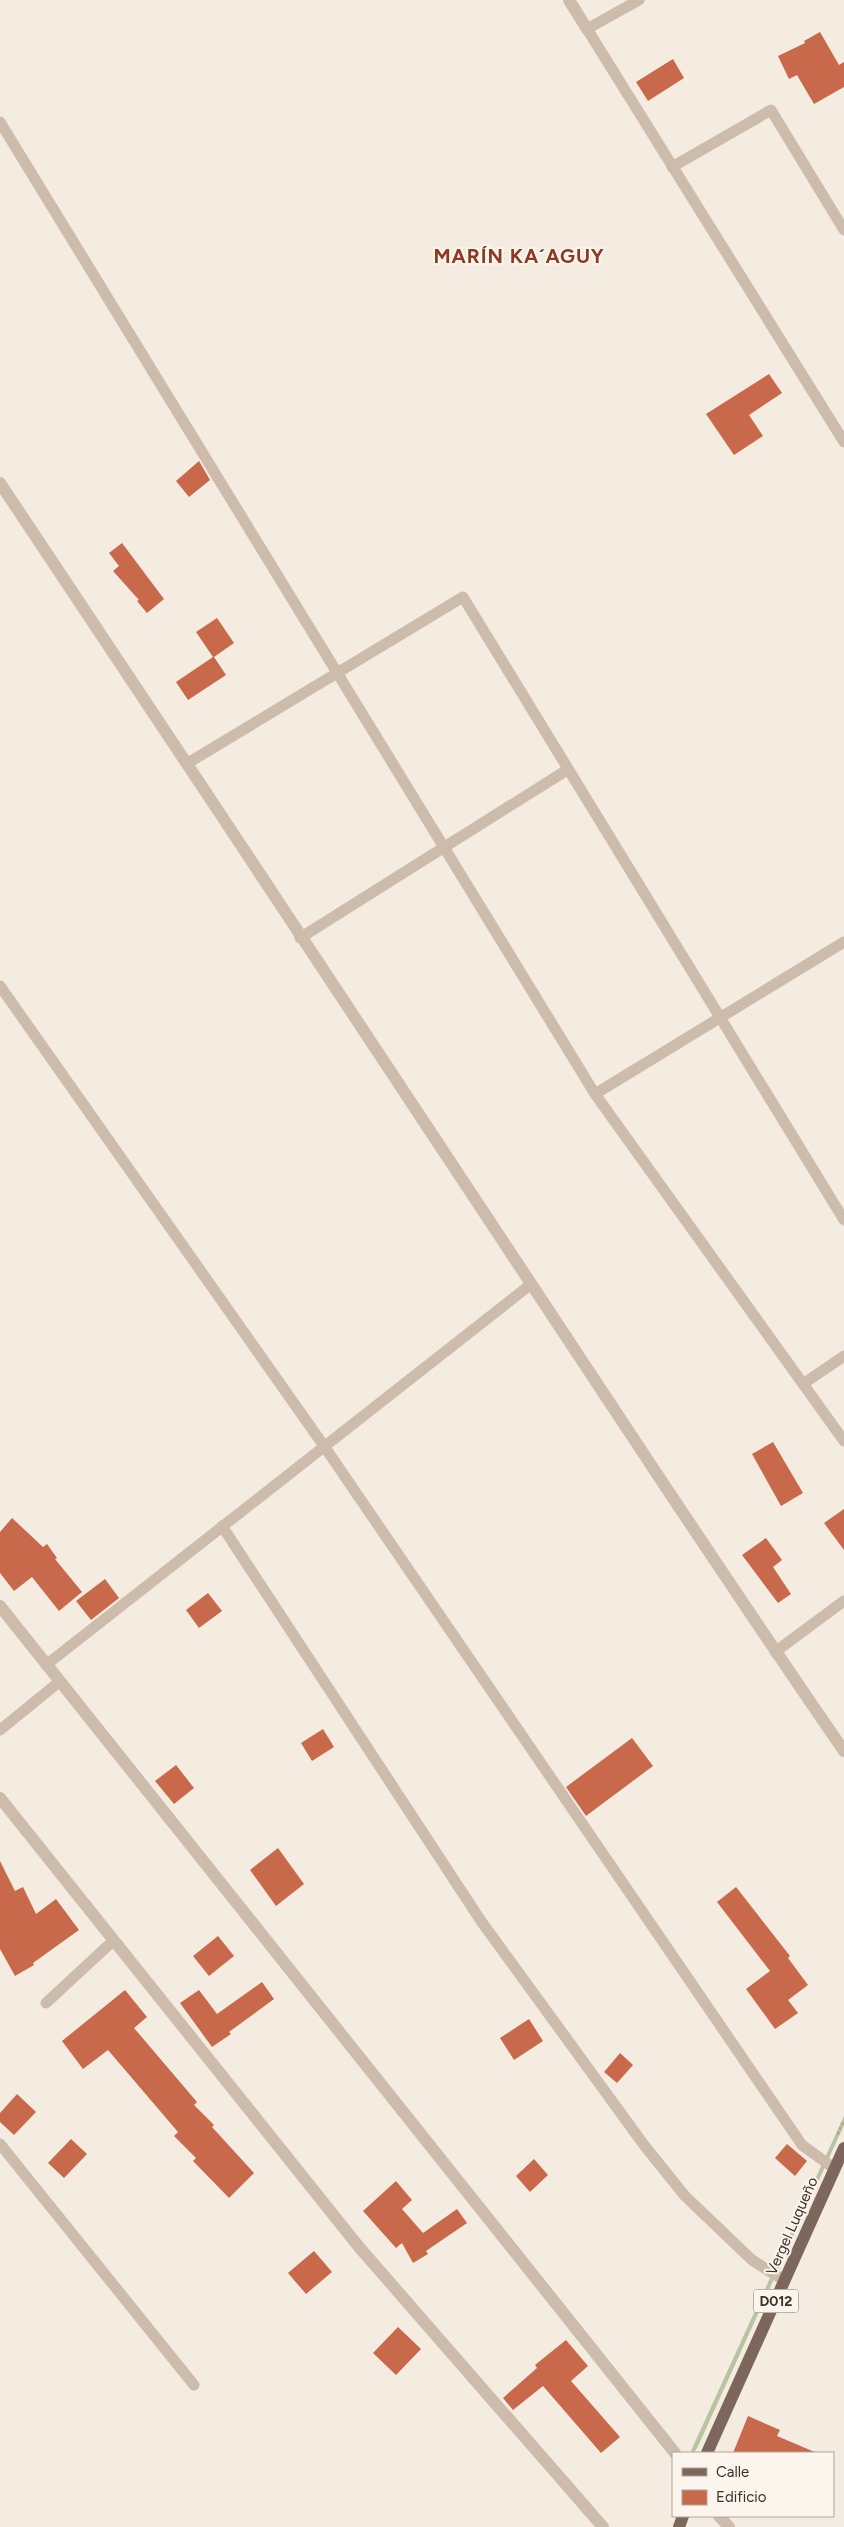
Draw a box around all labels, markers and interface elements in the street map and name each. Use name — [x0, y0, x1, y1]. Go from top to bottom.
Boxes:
district label: MARÍN KA´AGUY — [433, 244, 605, 268]
street label: Vergel Luqueño — [762, 2174, 822, 2278]
road number: D012 — [754, 2290, 798, 2312]
legend — [672, 2452, 834, 2517]
text: Calle — [716, 2463, 749, 2481]
text: Edificio — [716, 2488, 767, 2506]

